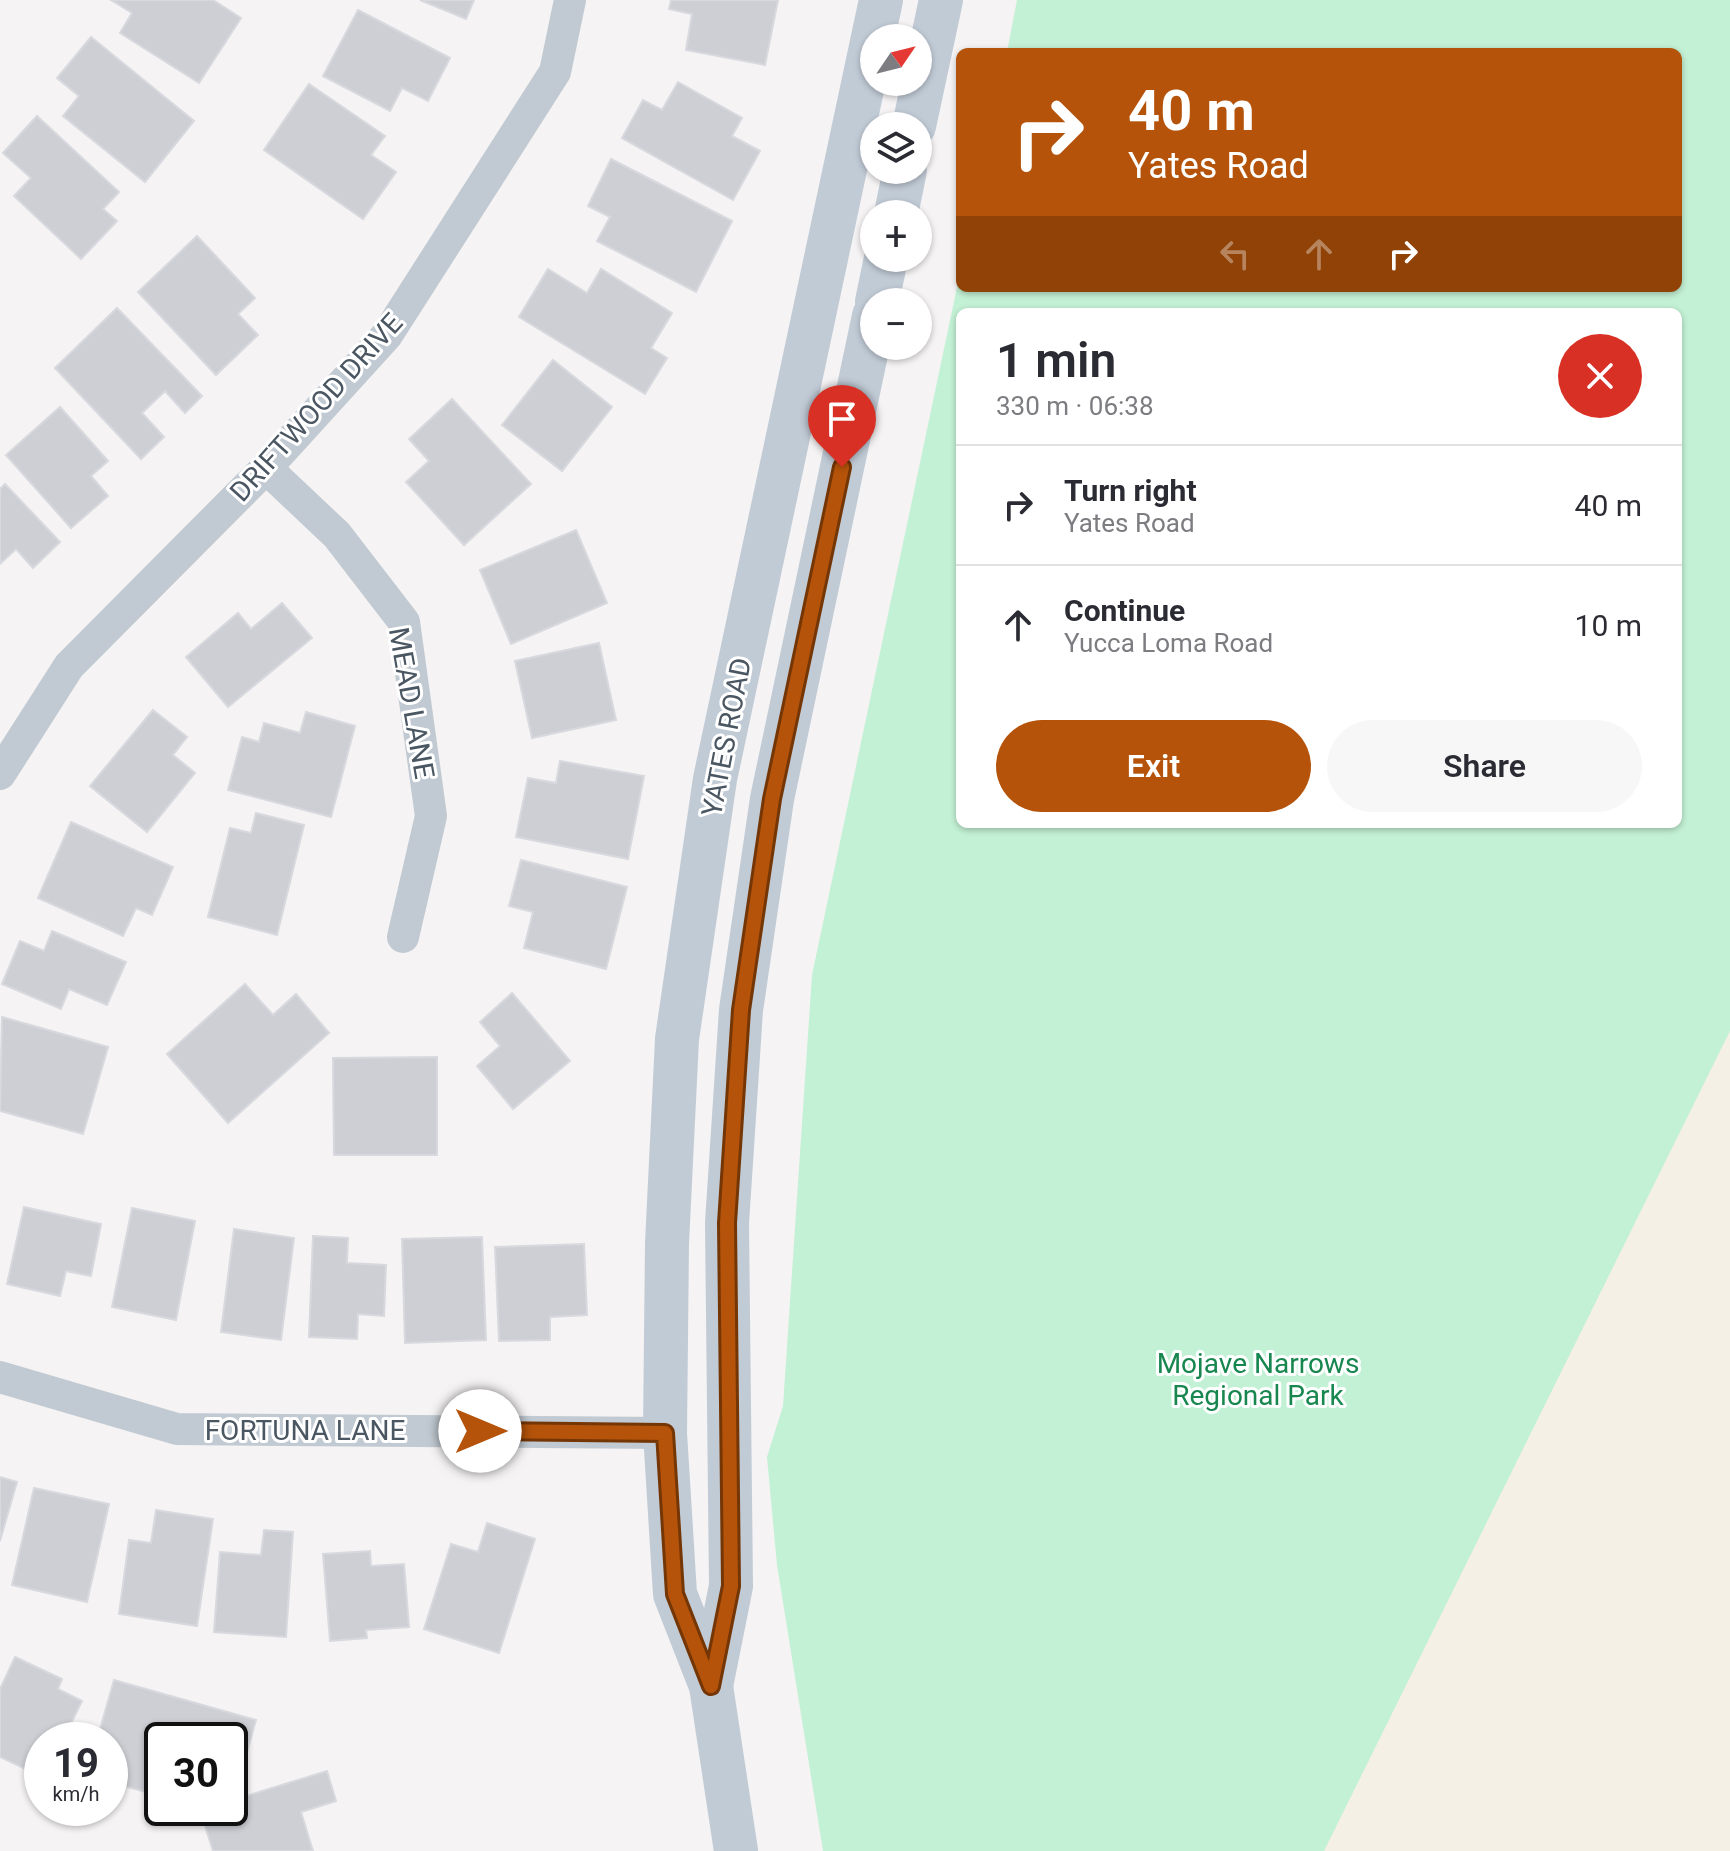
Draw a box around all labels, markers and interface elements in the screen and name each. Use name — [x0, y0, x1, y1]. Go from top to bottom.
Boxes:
north arrow — [860, 24, 932, 96]
map controls — [860, 24, 932, 360]
text: 40 m — [1128, 78, 1255, 144]
icon: right — [996, 80, 1100, 184]
button: layers — [860, 112, 932, 184]
text: Yates Road — [1128, 145, 1309, 187]
button: + — [860, 200, 932, 272]
icon: left — [1213, 232, 1257, 276]
icon: ahead — [1297, 232, 1341, 276]
icon: right — [1381, 232, 1425, 276]
button: − — [860, 288, 932, 360]
street label: DRIFTWOOD DRIVE — [223, 307, 409, 508]
text: 1 min — [996, 332, 1116, 389]
button: close — [1558, 334, 1642, 418]
pin — [808, 385, 876, 467]
text: 330 m · 06:38 — [996, 391, 1154, 421]
icon: arrive — [820, 397, 864, 441]
text: Turn right — [1064, 473, 1197, 508]
icon: right — [996, 483, 1040, 527]
text: 40 m — [1575, 488, 1642, 523]
text: Yates Road — [1064, 508, 1195, 538]
text: Continue — [1064, 593, 1185, 628]
icon: ahead — [996, 603, 1040, 647]
text: 10 m — [1575, 608, 1642, 643]
street label: MEAD LANE — [382, 625, 441, 782]
text: Yucca Loma Road — [1064, 628, 1273, 658]
street label: YATES ROAD — [695, 655, 758, 819]
button: Exit — [996, 720, 1311, 812]
button: Share — [1327, 720, 1642, 812]
park label: Mojave Narrows Regional Park — [1157, 1347, 1359, 1412]
position arrow — [438, 1389, 522, 1473]
street label: FORTUNA LANE — [205, 1414, 405, 1447]
speed limit sign: 30 — [144, 1722, 248, 1826]
text: 19 — [53, 1740, 99, 1787]
text: km/h — [53, 1782, 99, 1806]

